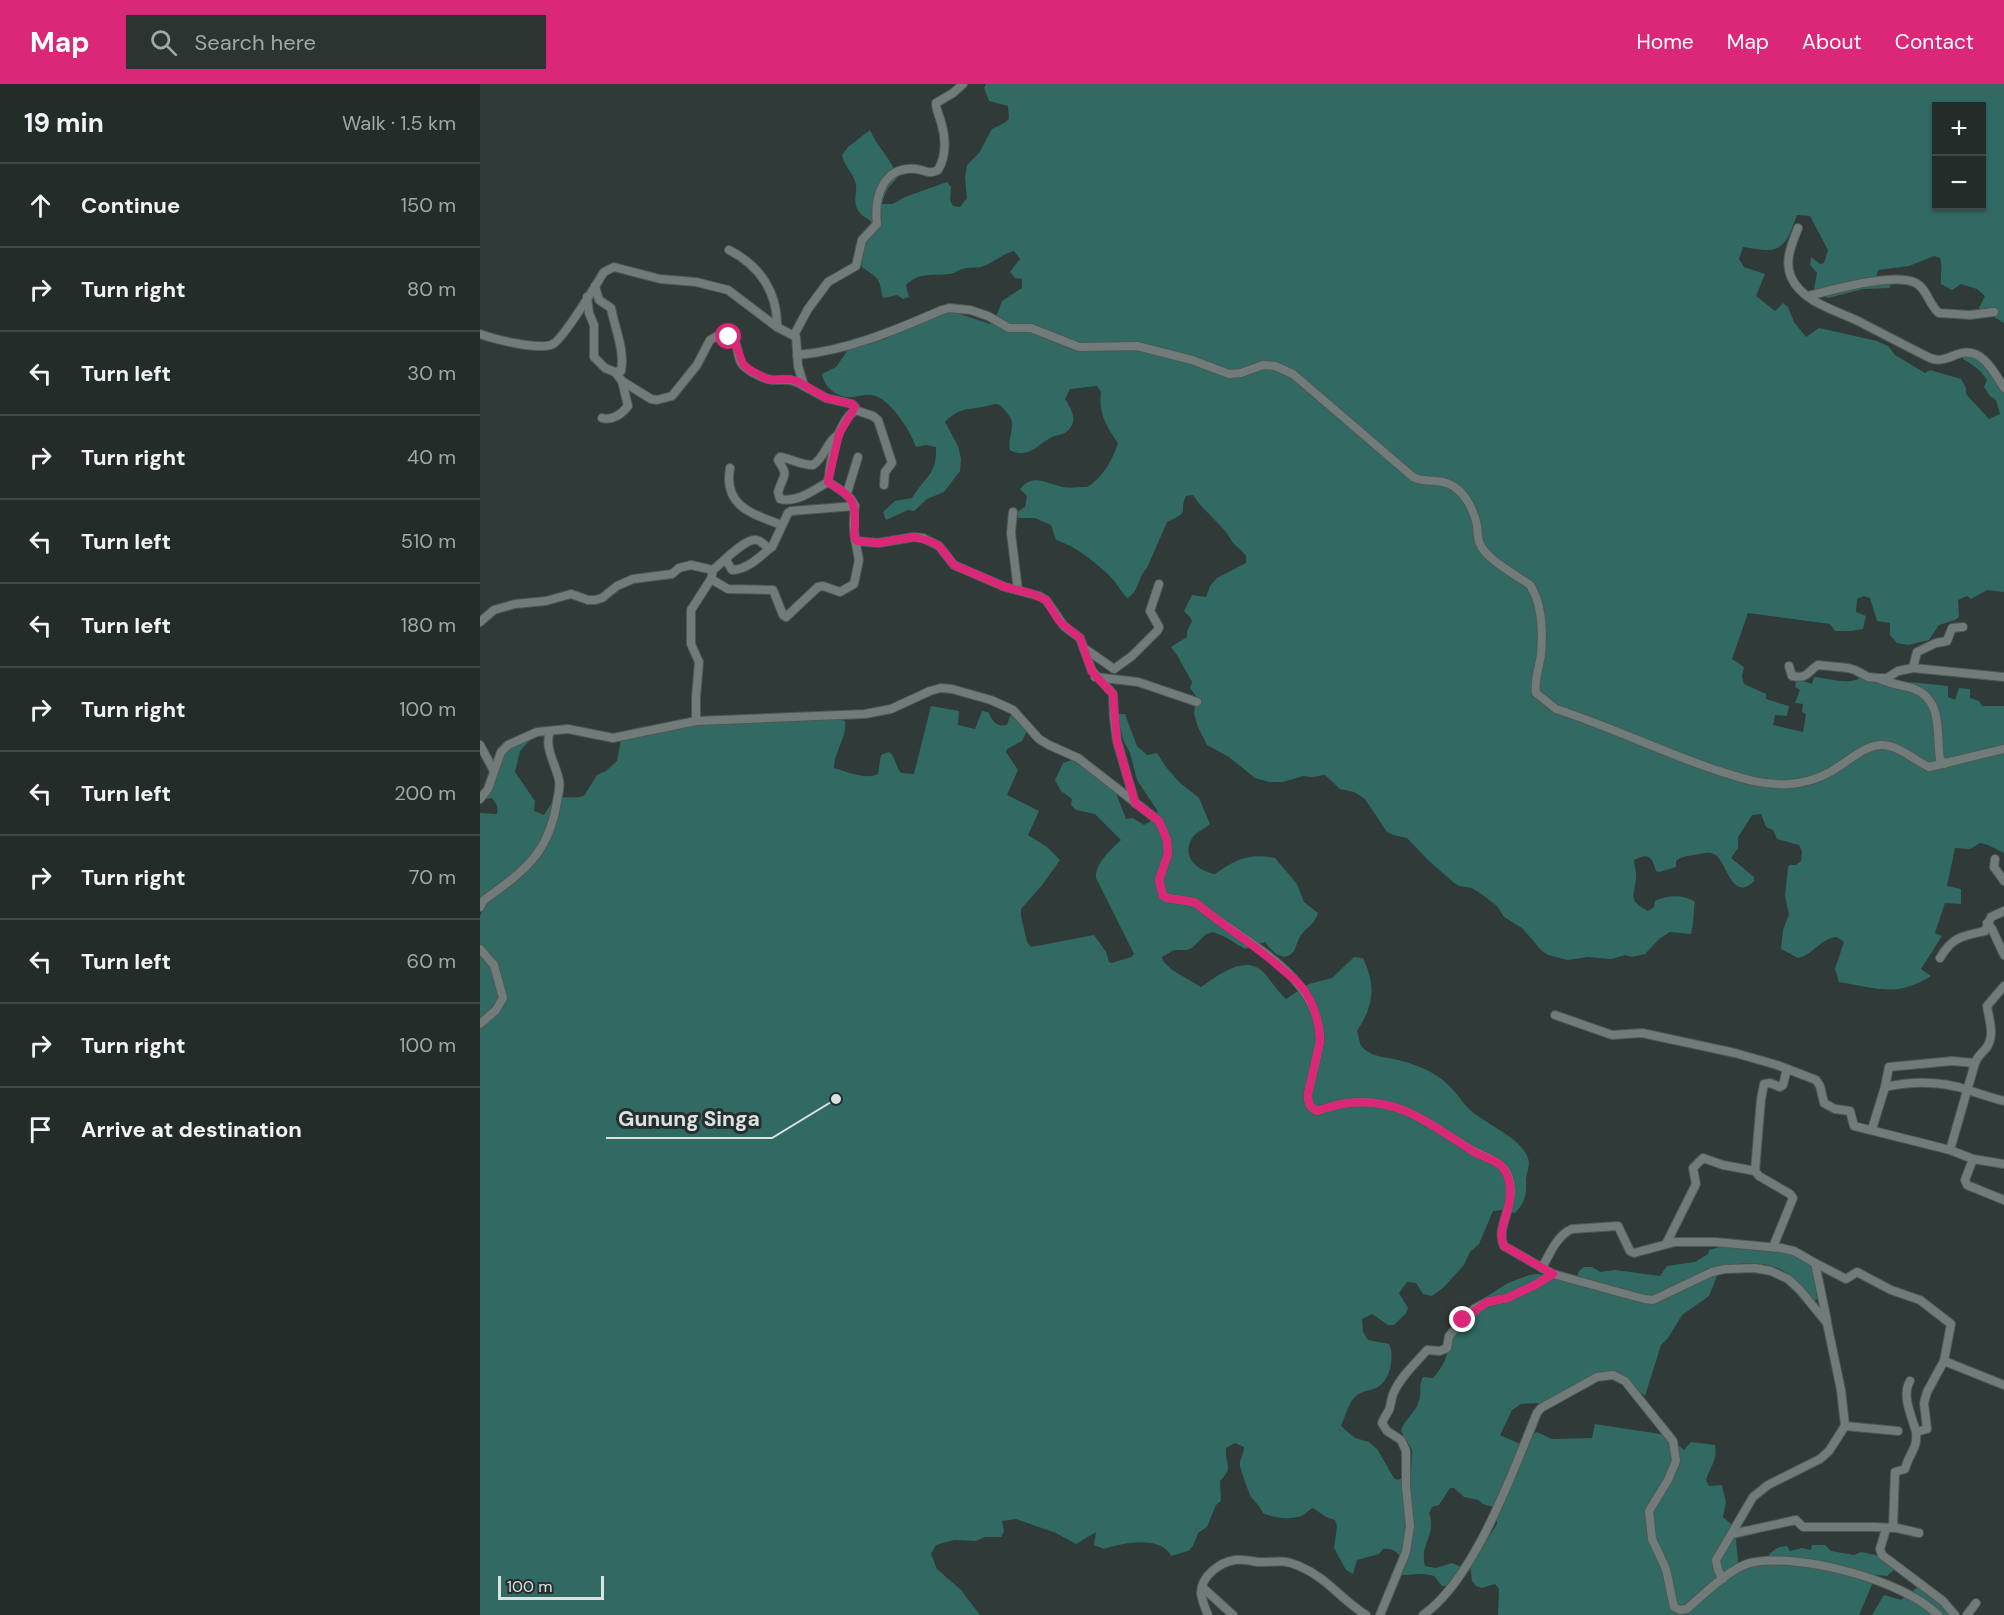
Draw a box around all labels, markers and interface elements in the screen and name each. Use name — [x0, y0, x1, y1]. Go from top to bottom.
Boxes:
search box — [126, 15, 546, 69]
text: Map — [30, 24, 90, 61]
icon: search — [147, 26, 180, 59]
text: Search here — [195, 28, 316, 57]
text: Home — [1636, 28, 1694, 56]
text: Map — [1727, 28, 1769, 56]
text: About — [1802, 28, 1862, 56]
text: Contact — [1895, 28, 1974, 56]
map controls — [1932, 102, 1986, 210]
button: + — [1932, 102, 1986, 156]
text: 19 min — [24, 106, 104, 140]
text: Walk · 1.5 km — [342, 110, 456, 136]
button: − — [1932, 156, 1986, 210]
icon: ahead — [24, 189, 57, 222]
text: Continue — [81, 191, 180, 220]
text: 150 m — [401, 192, 456, 218]
icon: right — [24, 273, 57, 306]
text: Turn right — [81, 275, 186, 304]
text: 80 m — [407, 276, 456, 302]
route start — [715, 323, 741, 349]
icon: left — [24, 357, 57, 390]
text: Turn left — [81, 359, 171, 388]
text: 30 m — [407, 360, 456, 386]
icon: right — [24, 441, 57, 474]
text: Turn right — [81, 443, 186, 472]
text: 40 m — [407, 444, 456, 470]
icon: left — [24, 525, 57, 558]
text: Turn left — [81, 527, 171, 556]
text: 510 m — [401, 528, 456, 554]
icon: left — [24, 609, 57, 642]
text: Turn left — [81, 611, 171, 640]
text: 180 m — [401, 612, 456, 638]
icon: right — [24, 693, 57, 726]
text: Turn right — [81, 695, 186, 724]
text: 100 m — [399, 696, 456, 722]
icon: left — [24, 777, 57, 810]
text: Turn left — [81, 779, 171, 808]
text: 200 m — [394, 780, 456, 806]
icon: right — [24, 861, 57, 894]
text: Turn right — [81, 863, 186, 892]
text: 70 m — [409, 864, 456, 890]
icon: left — [24, 945, 57, 978]
text: Turn left — [81, 947, 171, 976]
text: 60 m — [407, 948, 456, 974]
icon: right — [24, 1029, 57, 1062]
text: Turn right — [81, 1031, 186, 1060]
text: 100 m — [399, 1032, 456, 1058]
callout: Gunung Singa — [606, 1099, 772, 1138]
text: Gunung Singa — [618, 1105, 760, 1133]
icon: arrive — [24, 1113, 57, 1146]
text: Arrive at destination — [81, 1115, 302, 1144]
route end — [1449, 1306, 1475, 1332]
scale bar — [498, 1573, 604, 1600]
text: 100 m — [507, 1576, 552, 1597]

